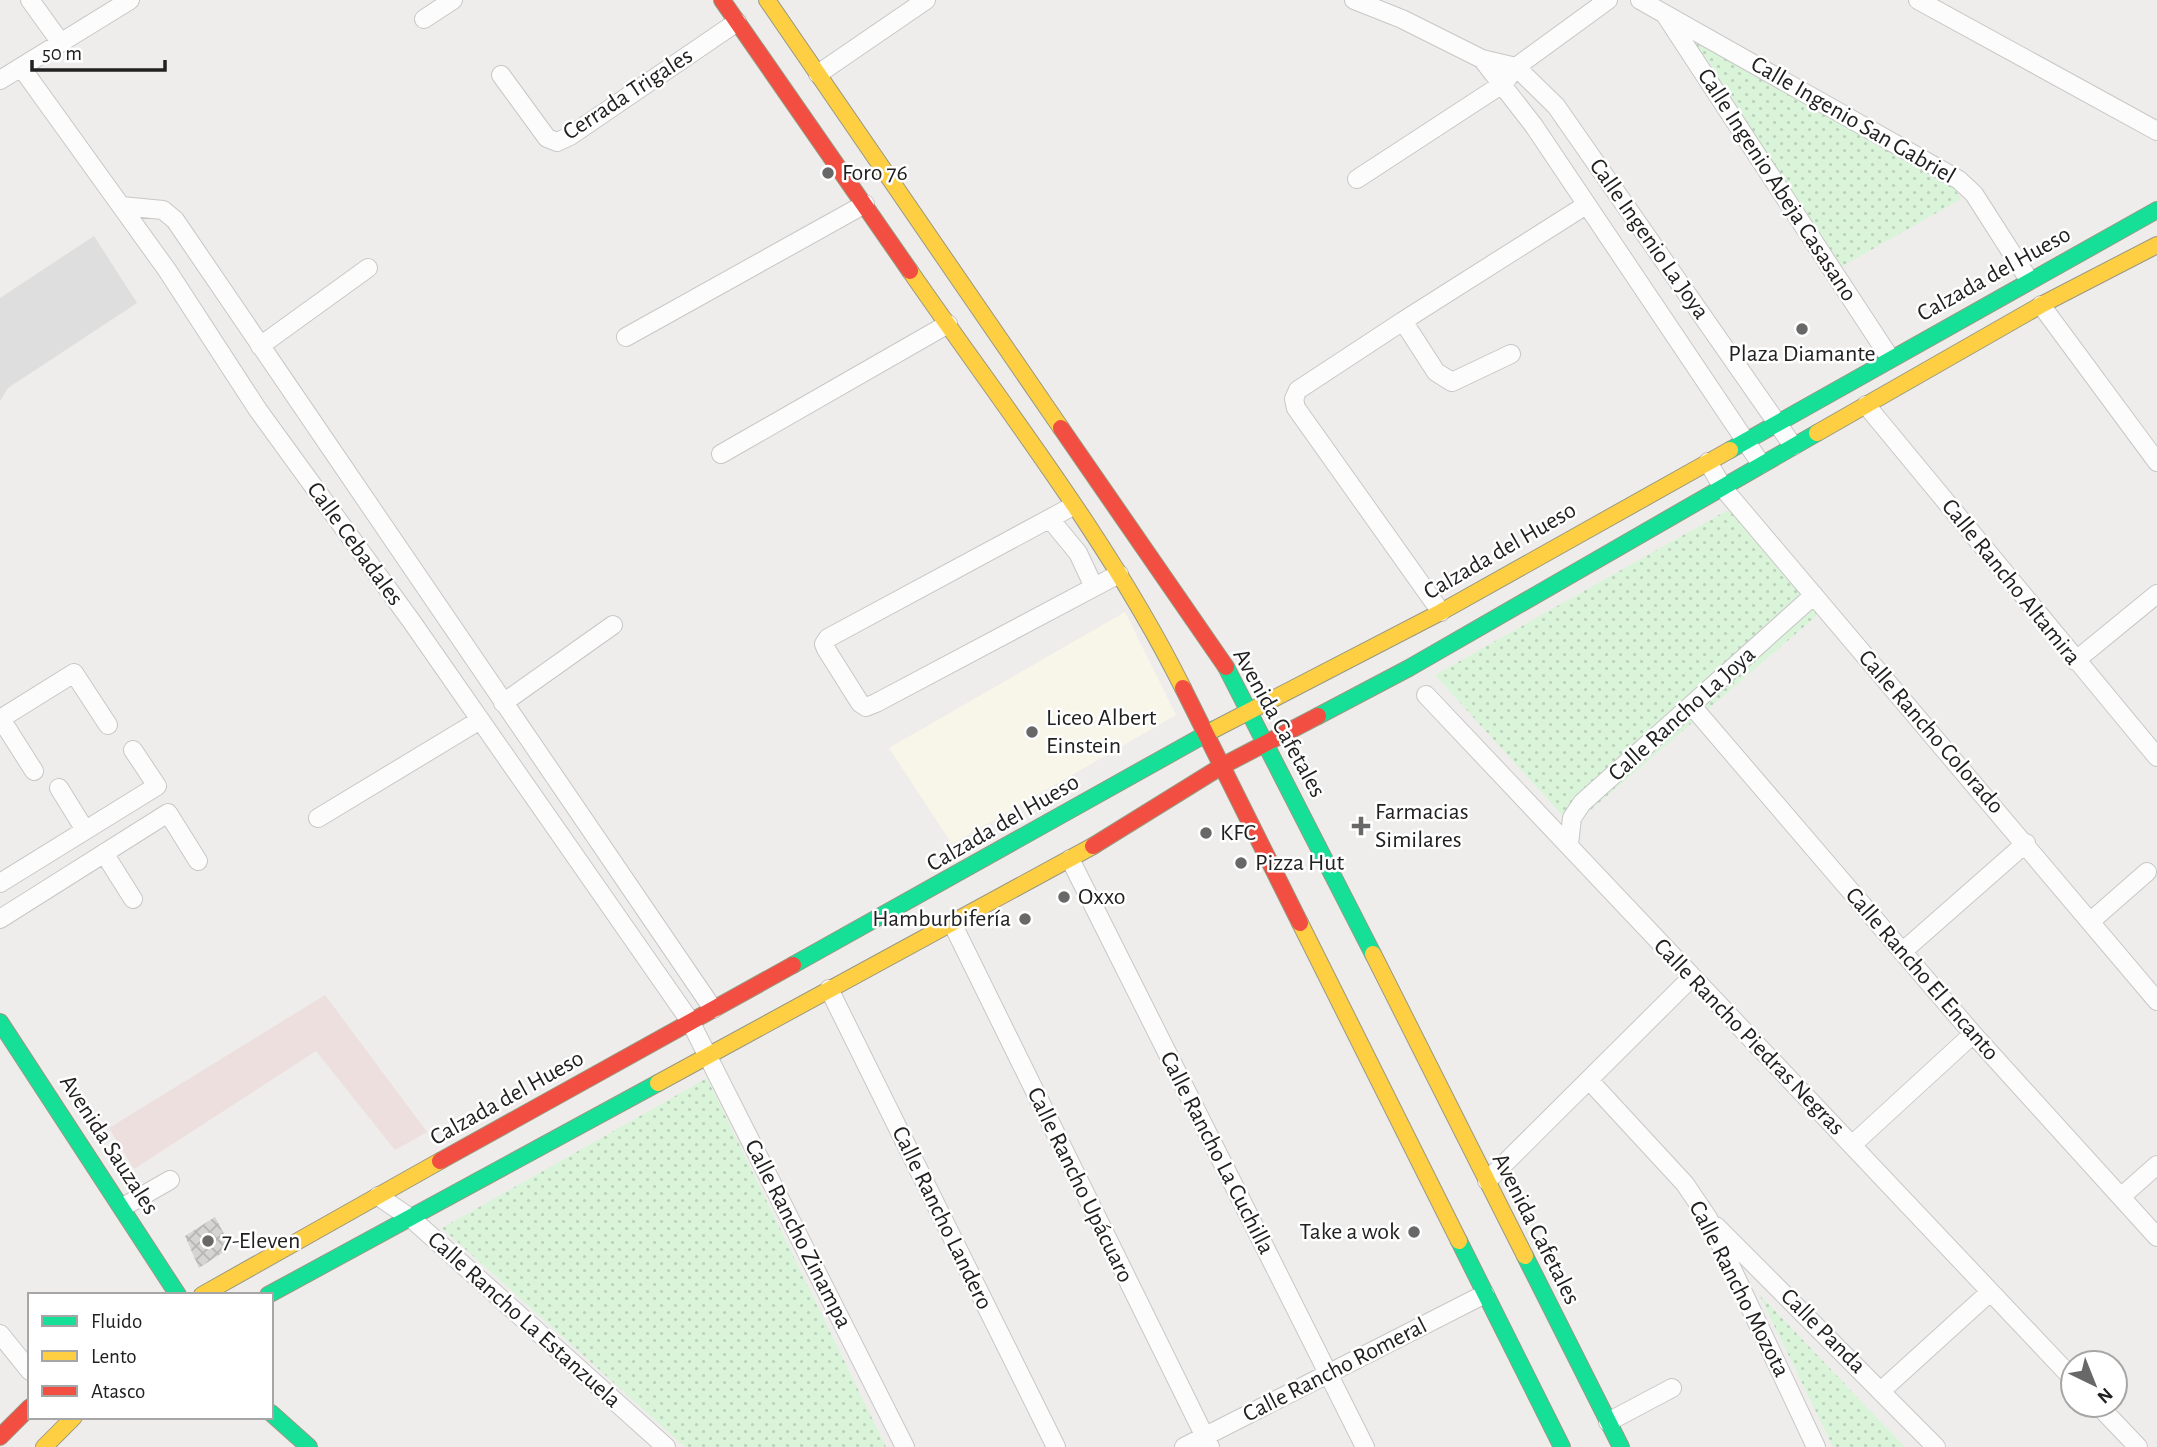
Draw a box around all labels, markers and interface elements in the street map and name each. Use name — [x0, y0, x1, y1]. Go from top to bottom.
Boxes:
scale bar — [32, 28, 164, 72]
text: 50 m — [42, 43, 82, 64]
street label: Cerrada Trigales — [559, 43, 697, 145]
street label: Calle Ingenio San Gabriel — [1747, 52, 1959, 188]
street label: Calle Ingenio Abeja Casasano — [1693, 64, 1861, 306]
street label: Calle Ingenio La Joya — [1585, 154, 1713, 324]
place label: Foro 76 — [842, 161, 908, 185]
marker: Foro 76 — [820, 165, 836, 181]
street label: Calzada del Hueso — [1913, 222, 2075, 326]
marker: Plaza Diamante — [1794, 321, 1810, 337]
place label: Plaza Diamante — [1728, 342, 1876, 366]
street label: Calle Cebadales — [302, 478, 408, 610]
street label: Calle Rancho Altamira — [1937, 494, 2085, 670]
street label: Calzada del Hueso — [1420, 498, 1580, 604]
street label: Calle Rancho La Joya — [1604, 642, 1760, 786]
street label: Avenida Cafetales — [1228, 645, 1330, 801]
street label: Calle Rancho Colorado — [1854, 646, 2008, 818]
place label: Liceo Albert Einstein — [1046, 706, 1157, 758]
marker: Liceo Albert Einstein — [1024, 724, 1040, 740]
street label: Calzada del Hueso — [923, 770, 1083, 876]
place label: Farmacias Similares — [1375, 800, 1469, 852]
marker: Farmacias Similares — [1353, 818, 1369, 834]
place label: KFC — [1220, 821, 1256, 845]
marker: KFC — [1198, 825, 1214, 841]
place label: Pizza Hut — [1255, 851, 1345, 875]
marker: Pizza Hut — [1233, 855, 1249, 871]
street label: Calle Rancho El Encanto — [1841, 883, 2003, 1065]
place label: Oxxo — [1078, 885, 1126, 909]
marker: Oxxo — [1056, 889, 1072, 905]
place label: Hamburbifería — [872, 907, 1011, 931]
marker: Hamburbifería — [1017, 911, 1033, 927]
street label: Calle Rancho Piedras Negras — [1649, 934, 1849, 1140]
street label: Calzada del Hueso — [426, 1046, 588, 1150]
street label: Calle Rancho La Cuchilla — [1155, 1048, 1279, 1258]
street label: Avenida Sauzales — [55, 1071, 163, 1219]
street label: Calle Rancho Upácuaro — [1022, 1084, 1138, 1286]
street label: Calle Rancho Landero — [887, 1123, 997, 1313]
street label: Calle Rancho Zinampa — [740, 1136, 856, 1332]
street label: Avenida Cafetales — [1488, 1150, 1584, 1308]
street label: Calle Rancho Mozota — [1684, 1197, 1794, 1381]
place label: Take a wok — [1300, 1220, 1400, 1244]
marker: Take a wok — [1406, 1224, 1422, 1240]
street label: Calle Rancho La Estanzuela — [423, 1227, 625, 1413]
place label: 7-Eleven — [222, 1229, 300, 1253]
marker: 7-Eleven — [200, 1233, 216, 1249]
street label: Calle Panda — [1776, 1284, 1870, 1378]
legend — [28, 1293, 273, 1419]
text: Fluido — [91, 1311, 142, 1332]
street label: Calle Rancho Romeral — [1239, 1313, 1431, 1427]
text: Lento — [91, 1346, 137, 1367]
north arrow — [2059, 1349, 2129, 1419]
text: Atasco — [91, 1381, 145, 1402]
text: N — [2093, 1384, 2116, 1407]

